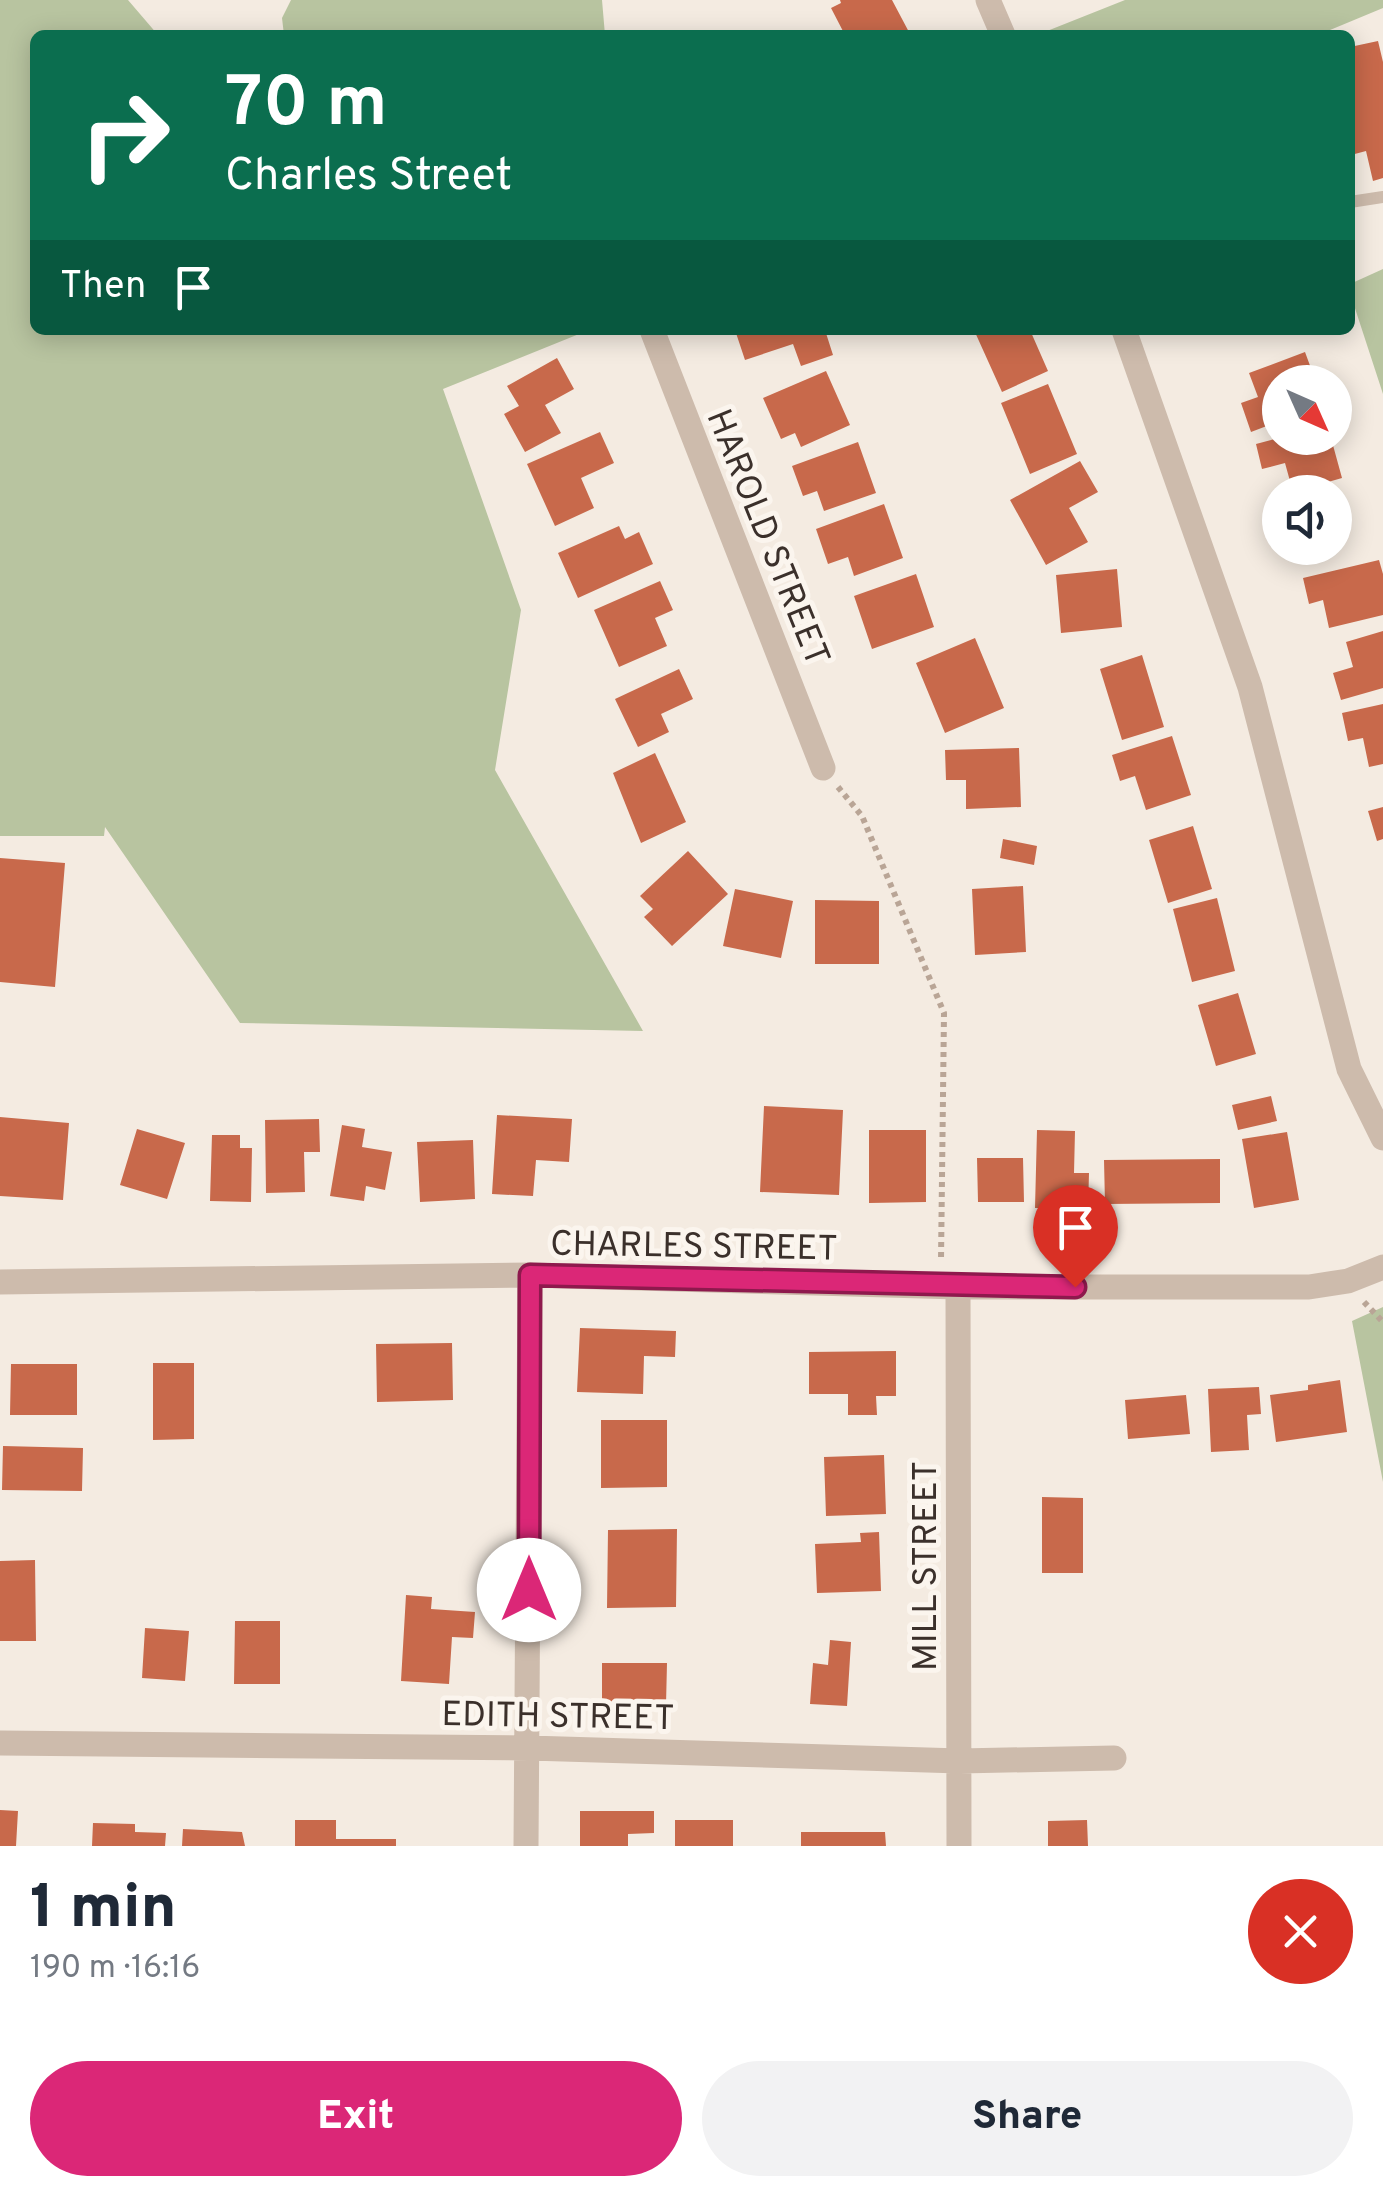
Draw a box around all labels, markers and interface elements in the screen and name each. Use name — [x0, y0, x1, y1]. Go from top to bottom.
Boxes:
text: 70 m — [225, 62, 388, 151]
icon: right — [60, 70, 190, 200]
text: Charles Street — [225, 149, 512, 206]
icon: arrive — [166, 260, 221, 315]
text: Then — [60, 263, 146, 312]
north arrow — [1262, 365, 1352, 455]
map controls — [1262, 365, 1352, 565]
street label: HAROLD STREET — [695, 403, 838, 673]
button: sound — [1262, 475, 1352, 565]
pin — [1033, 1185, 1118, 1288]
icon: arrive — [1048, 1200, 1103, 1255]
street label: CHARLES STREET — [550, 1223, 838, 1273]
street label: MILL STREET — [905, 1461, 949, 1671]
position arrow — [477, 1538, 581, 1642]
street label: EDITH STREET — [441, 1694, 675, 1742]
text: 1 min — [30, 1873, 177, 1949]
button: close — [1248, 1879, 1353, 1984]
text: 190 m · 16:16 — [30, 1949, 200, 1989]
button: Exit — [30, 2061, 682, 2176]
button: Share — [702, 2061, 1353, 2176]

